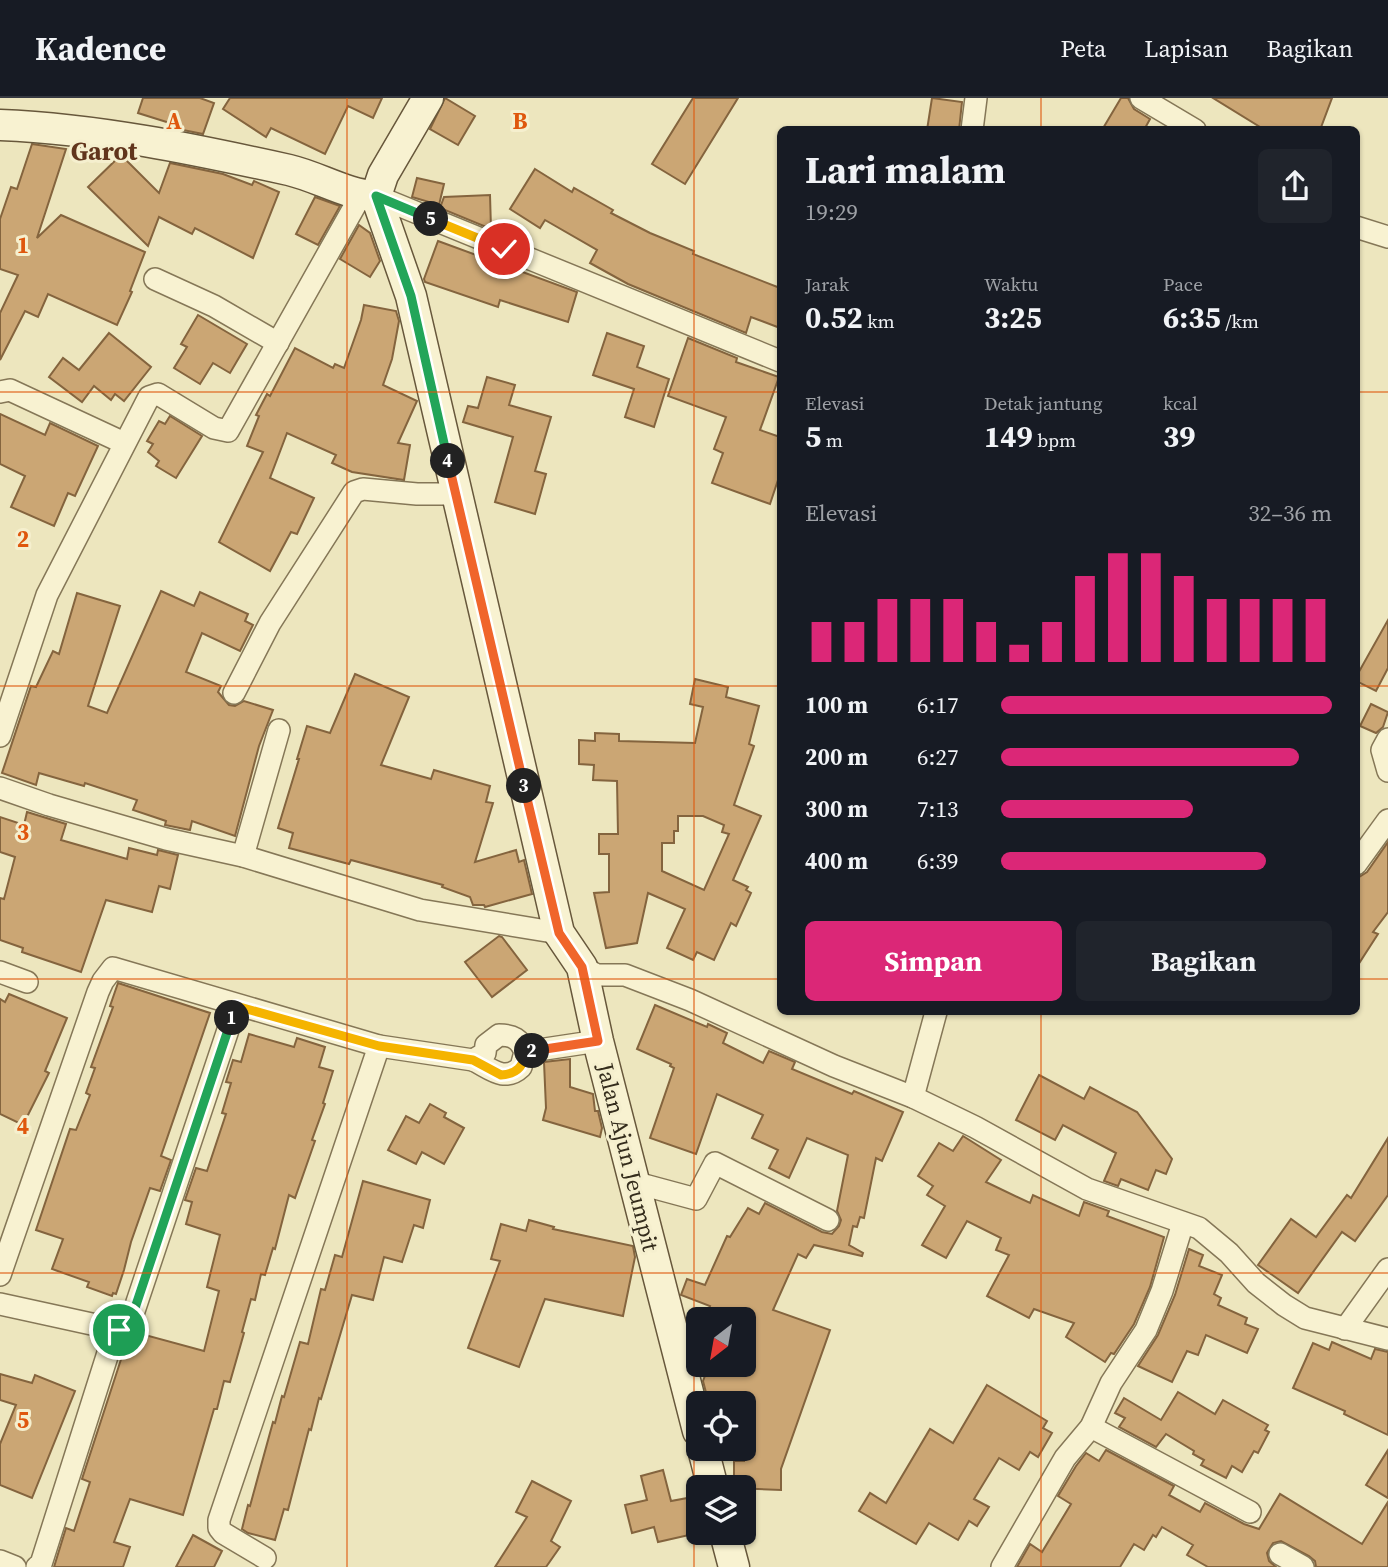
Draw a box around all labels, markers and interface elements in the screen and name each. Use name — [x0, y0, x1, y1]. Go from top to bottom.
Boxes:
text: Kadence — [35, 26, 166, 71]
text: Peta — [1060, 32, 1106, 65]
text: Lapisan — [1144, 32, 1229, 65]
text: Bagikan — [1267, 32, 1353, 65]
text: A — [166, 105, 182, 137]
text: B — [513, 105, 528, 137]
district label: Garot — [71, 133, 138, 169]
text: Lari malam — [805, 144, 1006, 196]
button: share — [1258, 149, 1332, 223]
text: 19:29 — [805, 196, 858, 228]
pin: 5 — [414, 202, 448, 236]
text: 5 — [425, 205, 436, 231]
pin — [474, 219, 534, 279]
text: 1 — [17, 229, 29, 261]
icon: check — [485, 230, 523, 268]
text: Jarak — [805, 271, 849, 297]
text: Waktu — [984, 271, 1038, 297]
text: Pace — [1163, 271, 1203, 297]
text: 0.52 — [805, 297, 863, 338]
text: 3:25 — [984, 297, 1042, 338]
text: 6:35 — [1163, 297, 1221, 338]
text: km — [863, 308, 895, 334]
text: /km — [1221, 308, 1259, 334]
text: Elevasi — [805, 390, 865, 416]
text: Detak jantung — [984, 390, 1103, 416]
text: kcal — [1163, 390, 1198, 416]
text: 5 — [805, 416, 821, 457]
text: 149 — [984, 416, 1033, 457]
text: 39 — [1163, 416, 1196, 457]
text: m — [821, 427, 843, 453]
text: bpm — [1033, 427, 1076, 453]
pin: 4 — [430, 444, 466, 478]
text: 4 — [442, 447, 453, 473]
text: Elevasi — [805, 497, 877, 529]
text: 32–36 m — [1248, 497, 1332, 529]
text: 2 — [17, 523, 29, 555]
text: 100 m — [805, 689, 868, 721]
text: 6:17 — [917, 689, 958, 721]
text: 200 m — [805, 741, 868, 773]
text: 6:27 — [917, 741, 958, 773]
pin: 3 — [506, 768, 542, 804]
text: 3 — [518, 772, 529, 798]
text: 300 m — [805, 793, 868, 825]
text: 7:13 — [917, 793, 958, 825]
text: 3 — [17, 816, 29, 848]
text: 400 m — [805, 845, 868, 877]
text: 6:39 — [917, 845, 958, 877]
button: Simpan — [805, 921, 1062, 1001]
button: Bagikan — [1076, 921, 1332, 1001]
pin: 1 — [215, 1000, 250, 1035]
text: 1 — [226, 1004, 237, 1030]
pin: 2 — [514, 1034, 550, 1068]
text: 2 — [526, 1037, 537, 1063]
street label: Jalan Ajun Jeumpit — [589, 1059, 667, 1255]
text: 4 — [17, 1110, 29, 1142]
pin — [89, 1300, 149, 1360]
north arrow — [686, 1307, 756, 1377]
map controls — [686, 1307, 756, 1545]
icon: arrive — [100, 1311, 138, 1349]
button: locate — [686, 1391, 756, 1461]
text: 5 — [17, 1404, 29, 1436]
button: layers — [686, 1475, 756, 1545]

